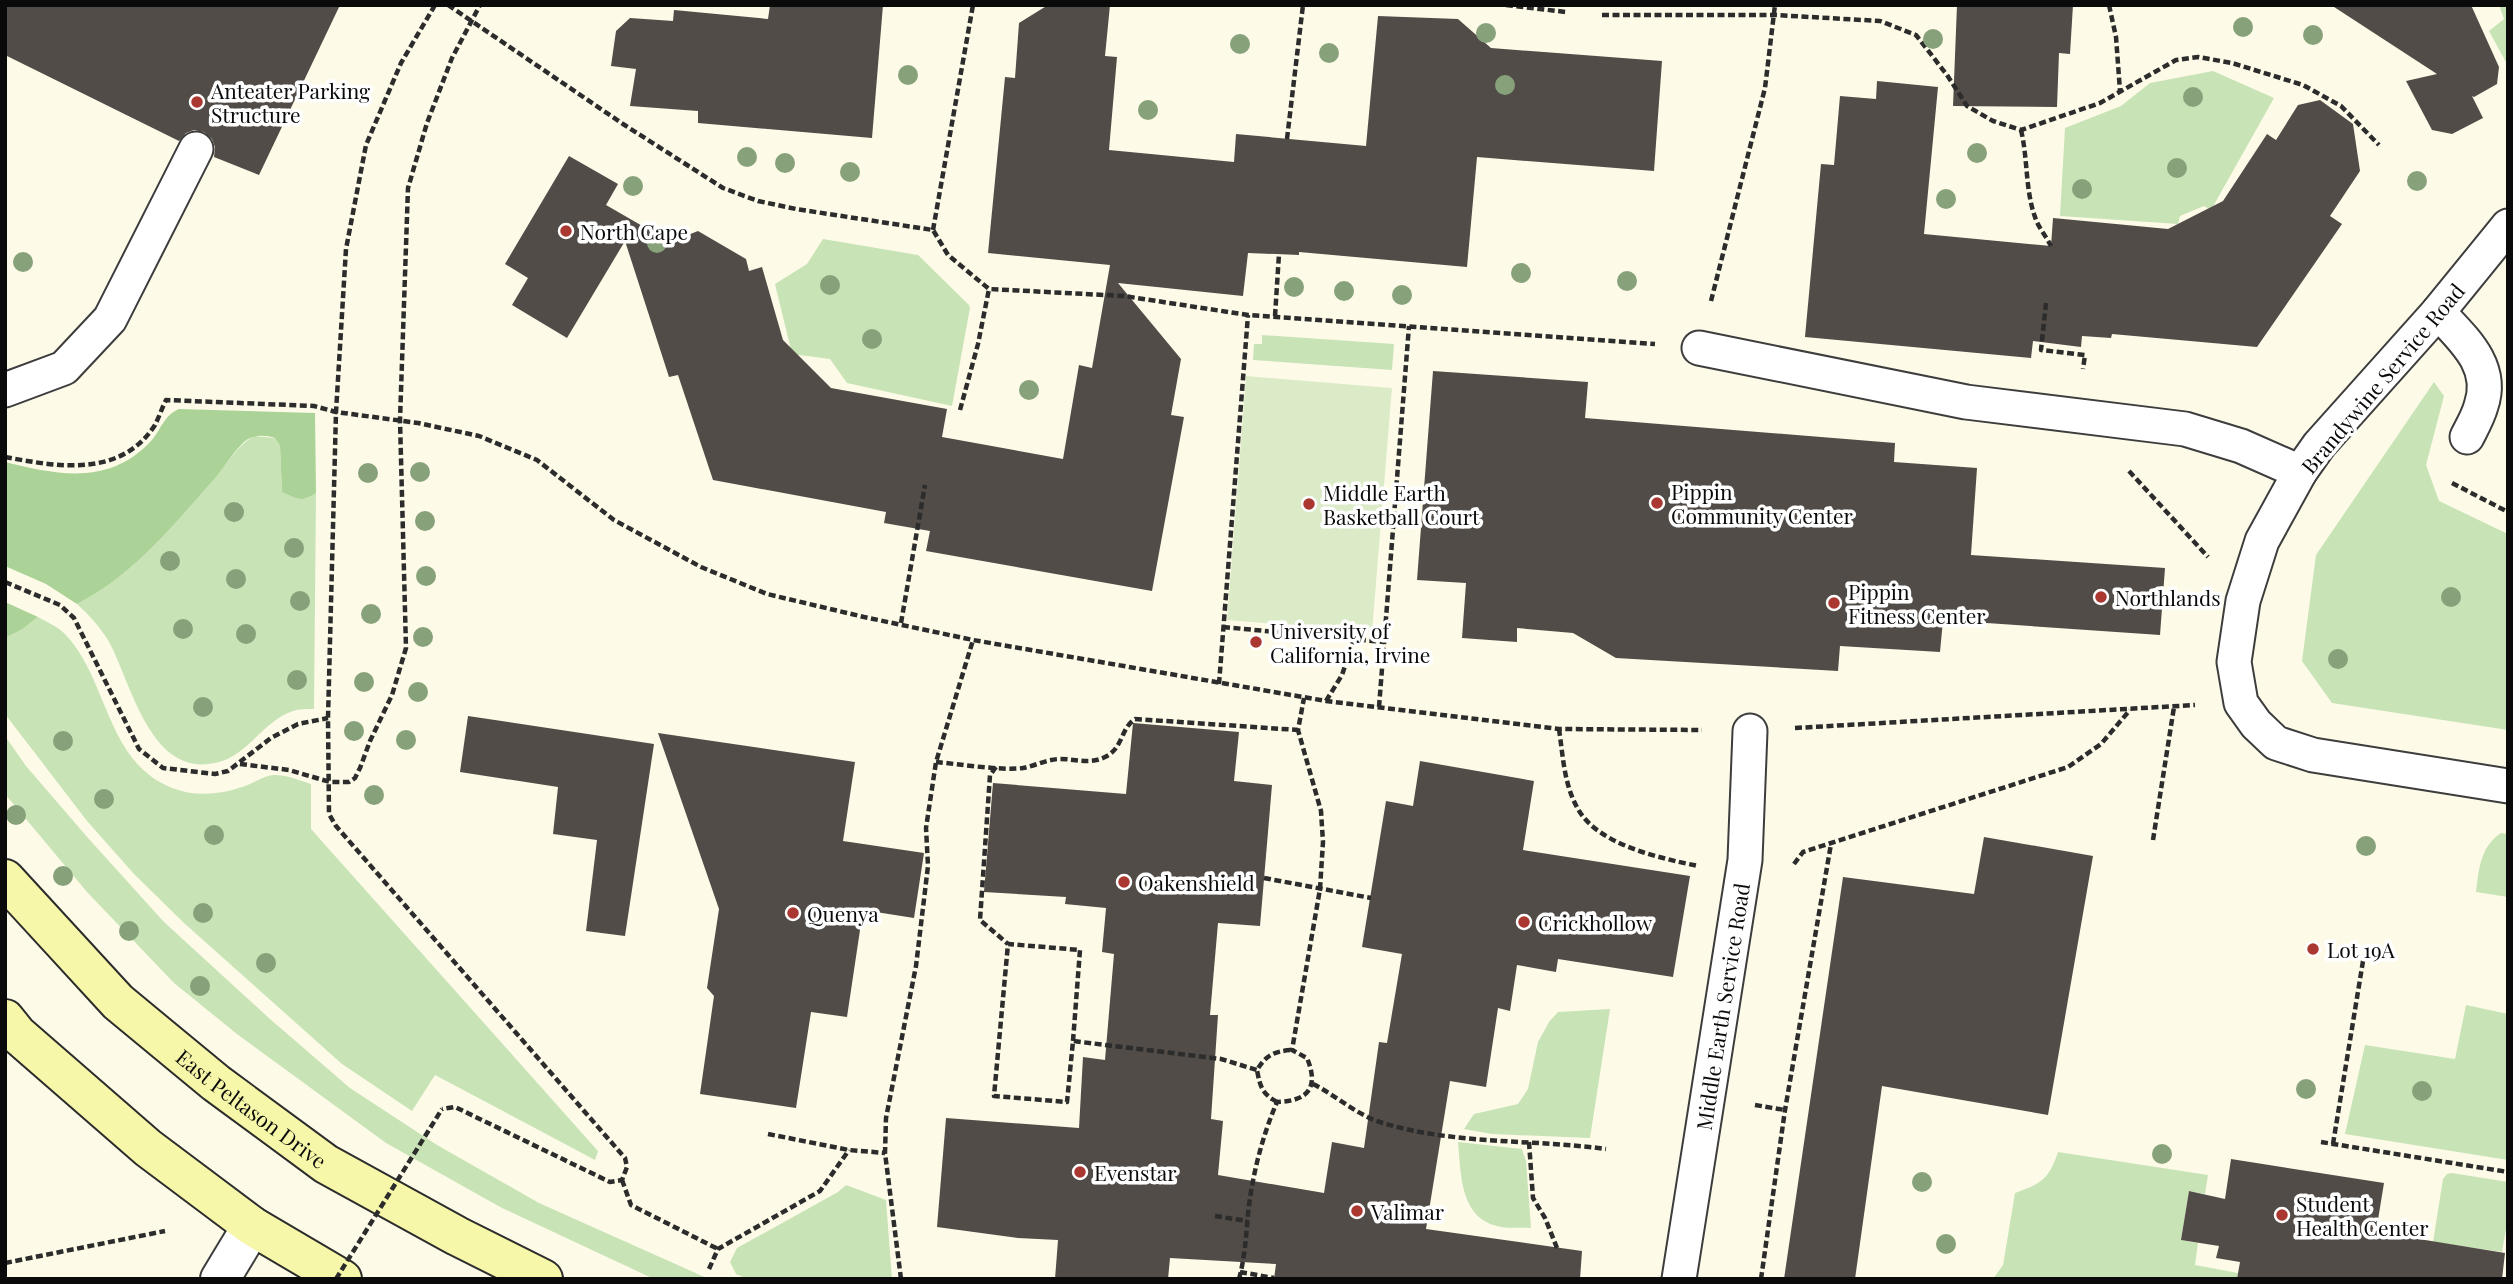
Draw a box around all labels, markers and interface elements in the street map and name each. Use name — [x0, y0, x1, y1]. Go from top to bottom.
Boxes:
place label: Anteater Parking Structure — [210, 76, 370, 128]
marker: Anteater Parking Structure — [189, 94, 205, 110]
place label: North Cape — [580, 217, 688, 245]
marker: North Cape — [558, 223, 574, 239]
street label: Brandywine Service Road — [2294, 277, 2470, 479]
place label: Pippin Community Center — [1671, 477, 1854, 529]
place label: Middle Earth Basketball Court — [1323, 478, 1480, 530]
marker: Pippin Community Center — [1649, 495, 1665, 511]
marker: Middle Earth Basketball Court — [1301, 496, 1317, 512]
place label: Pippin Fitness Center — [1848, 577, 1986, 629]
place label: Northlands — [2115, 583, 2221, 611]
marker: Northlands — [2093, 589, 2109, 605]
marker: Pippin Fitness Center — [1826, 595, 1842, 611]
place label: University of California, Irvine — [1270, 616, 1430, 668]
marker: University of California, Irvine — [1248, 634, 1264, 650]
place label: Oakenshield — [1138, 868, 1255, 896]
marker: Oakenshield — [1116, 874, 1132, 890]
street label: Middle Earth Service Road — [1689, 881, 1755, 1132]
place label: Quenya — [807, 899, 879, 927]
marker: Quenya — [785, 905, 801, 921]
place label: Crickhollow — [1538, 908, 1653, 936]
marker: Crickhollow — [1516, 914, 1532, 930]
place label: Lot 19A — [2327, 935, 2396, 963]
marker: Lot 19A — [2305, 941, 2321, 957]
street label: East Peltason Drive — [171, 1042, 333, 1174]
place label: Evenstar — [1094, 1158, 1177, 1186]
marker: Evenstar — [1072, 1164, 1088, 1180]
place label: Student Health Center — [2296, 1189, 2429, 1241]
place label: Valimar — [1370, 1197, 1445, 1225]
marker: Valimar — [1349, 1203, 1365, 1219]
marker: Student Health Center — [2274, 1207, 2290, 1223]

